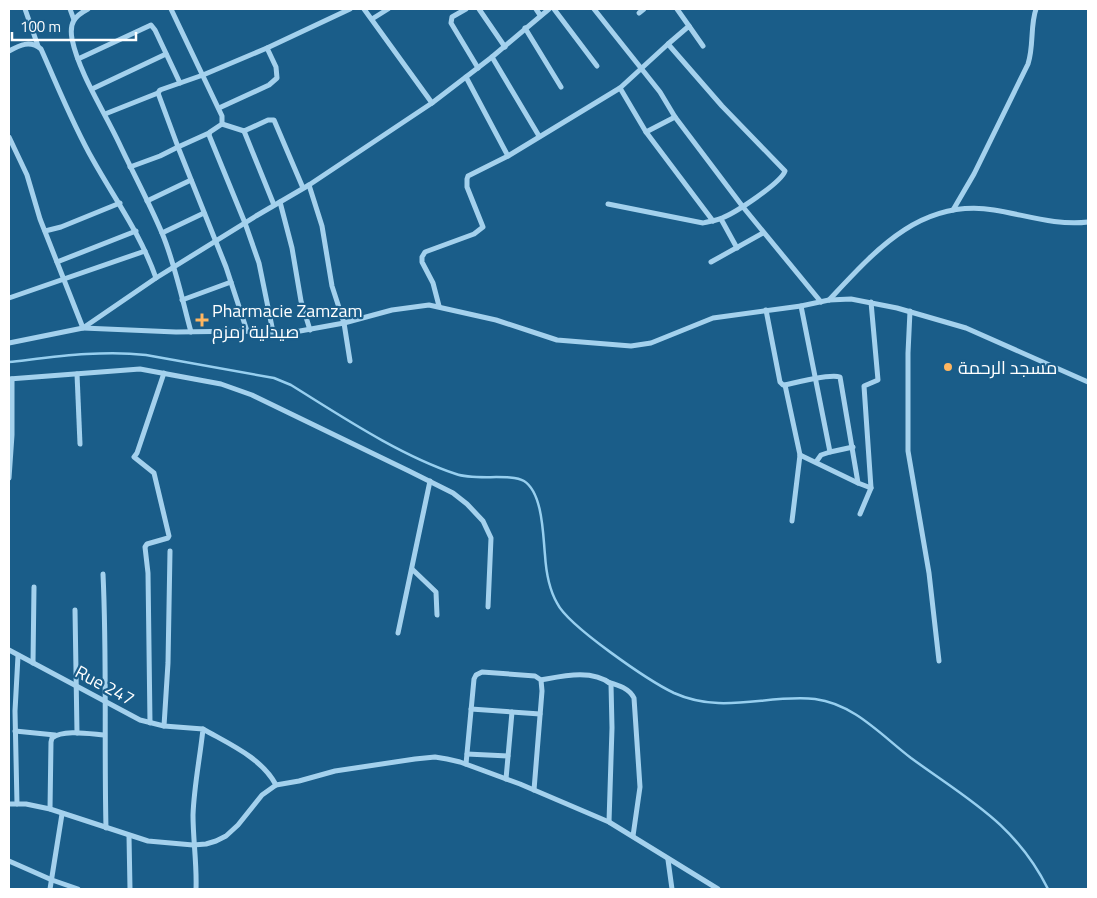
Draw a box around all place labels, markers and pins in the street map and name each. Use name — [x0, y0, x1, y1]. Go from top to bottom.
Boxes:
place label: Pharmacie Zamzam صيدلية زمزم — [212, 297, 362, 345]
marker: Pharmacie Zamzam صيدلية زمزم — [196, 314, 208, 326]
place label: مسجد الرحمة — [958, 354, 1057, 381]
marker: مسجد الرحمة — [942, 361, 954, 373]

